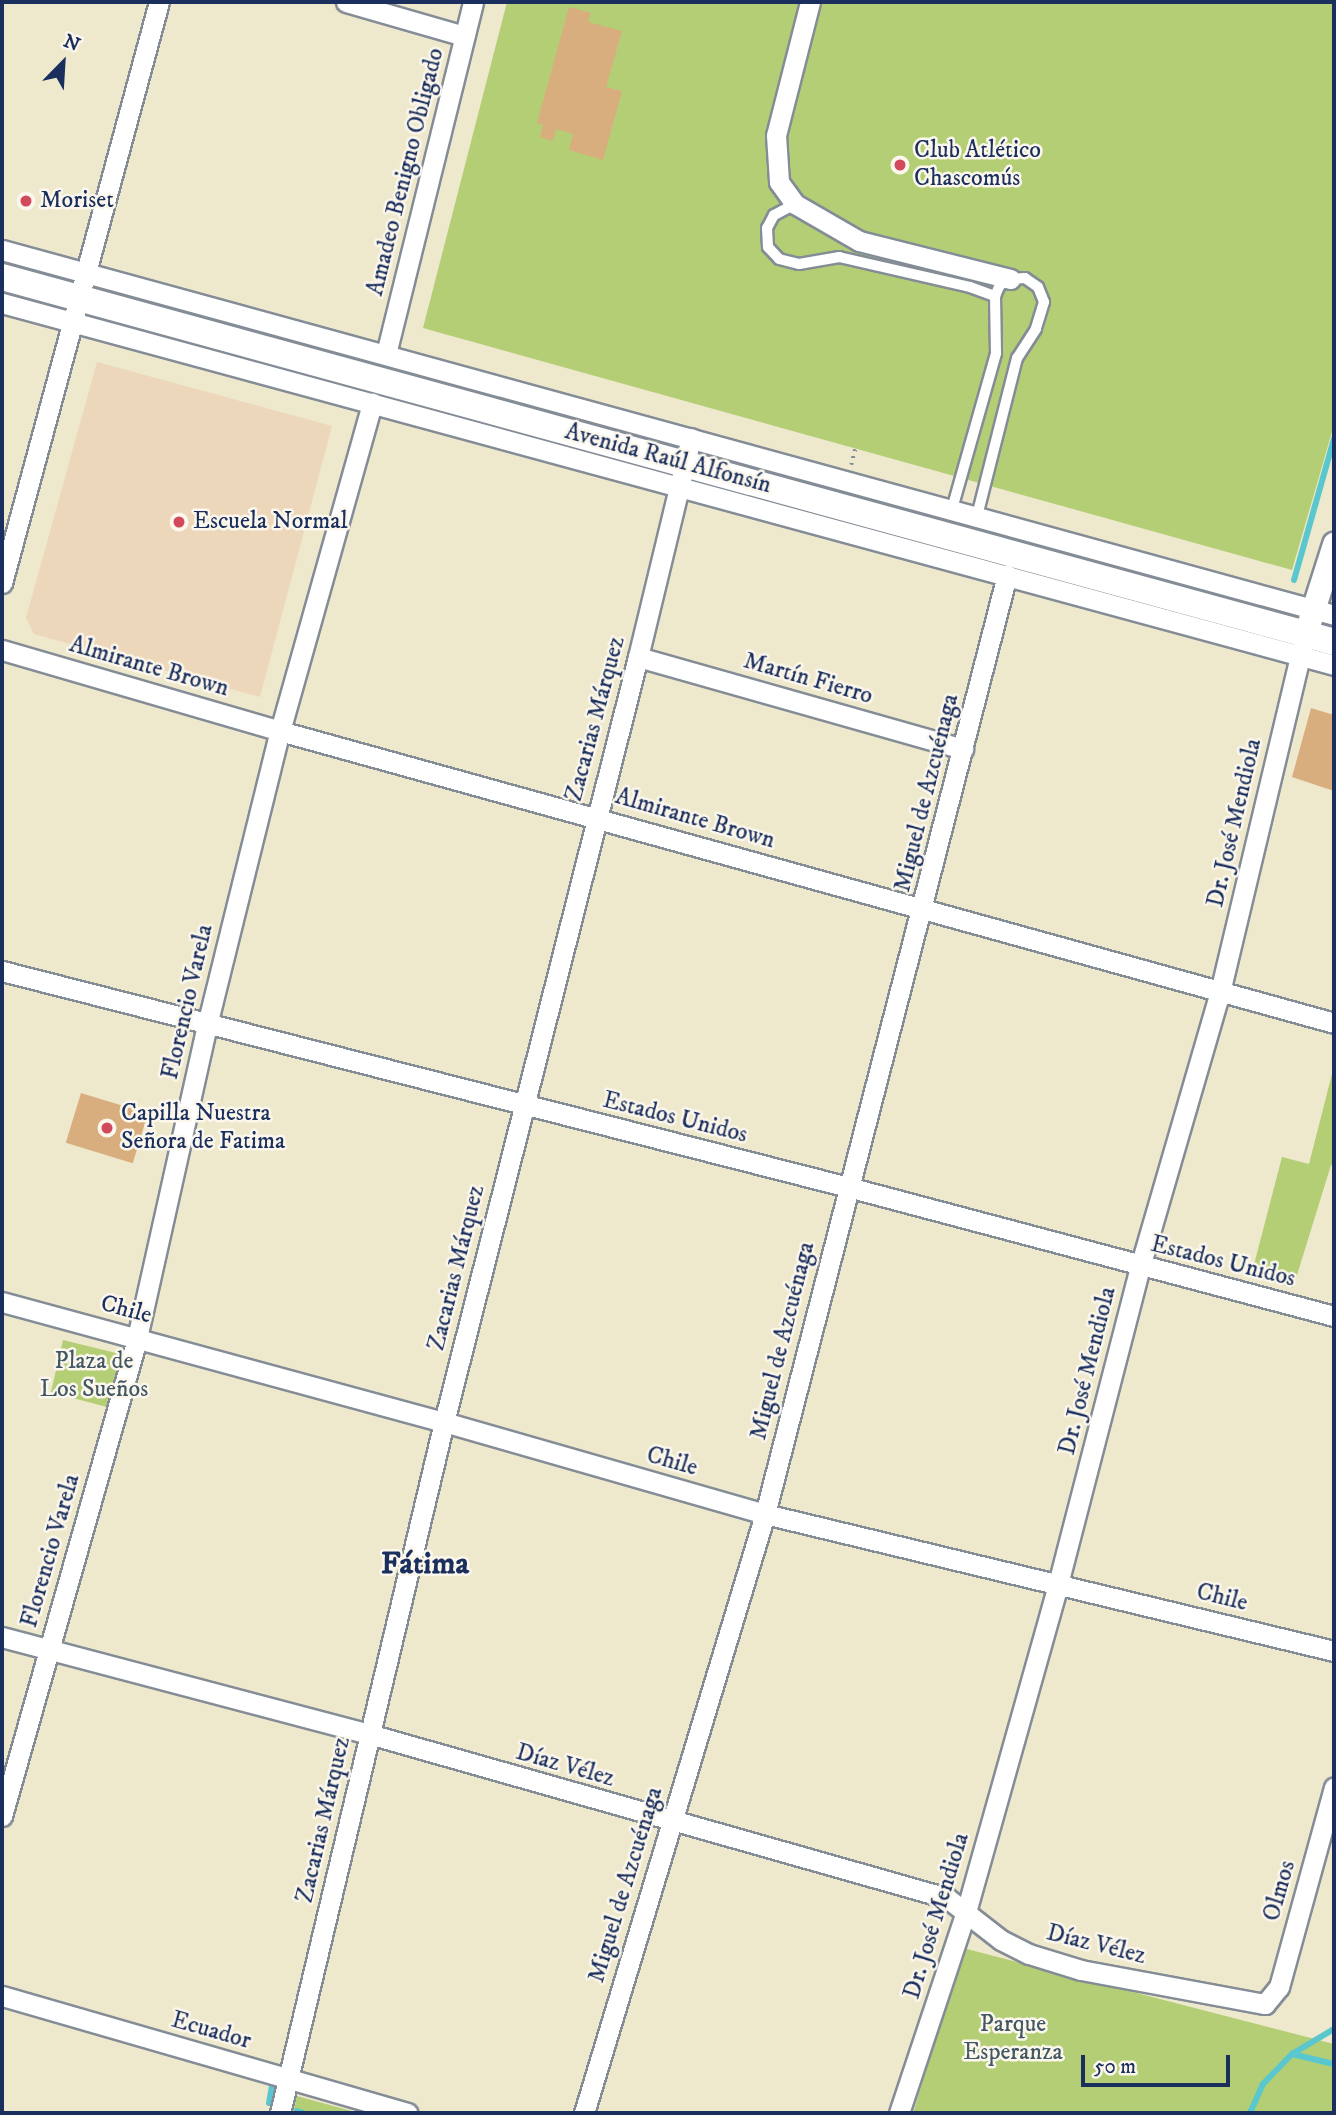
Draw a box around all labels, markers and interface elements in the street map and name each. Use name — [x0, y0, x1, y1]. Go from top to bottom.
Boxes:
north arrow — [28, 28, 98, 98]
text: N — [60, 30, 84, 57]
street label: Amadeo Benigno Obligado — [361, 45, 451, 299]
place label: Club Atlético Chascomús — [914, 137, 1041, 193]
marker: Club Atlético Chascomús — [892, 157, 908, 173]
place label: Moriset — [40, 187, 114, 215]
marker: Moriset — [18, 193, 34, 209]
street label: Avenida Raúl Alfonsín — [562, 418, 774, 500]
place label: Escuela Normal — [193, 508, 348, 536]
marker: Escuela Normal — [171, 514, 187, 530]
street label: Almirante Brown — [66, 630, 232, 704]
street label: Zacarias Márquez — [560, 633, 632, 805]
street label: Martín Fierro — [740, 647, 876, 711]
street label: Miguel de Azcuénaga — [888, 691, 966, 895]
street label: Dr. José Mendiola — [1202, 736, 1268, 910]
street label: Almirante Brown — [612, 782, 778, 856]
street label: Florencio Varela — [156, 922, 220, 1082]
street label: Estados Unidos — [600, 1086, 750, 1150]
place label: Capilla Nuestra Señora de Fatima — [121, 1100, 285, 1156]
marker: Capilla Nuestra Señora de Fatima — [99, 1120, 115, 1136]
street label: Zacarias Márquez — [423, 1182, 491, 1354]
street label: Estados Unidos — [1148, 1230, 1298, 1294]
street label: Miguel de Azcuénaga — [744, 1239, 822, 1443]
street label: Dr. José Mendiola — [1053, 1284, 1123, 1458]
street label: Chile — [97, 1289, 155, 1331]
park label: Plaza de Los Sueños — [40, 1348, 148, 1404]
street label: Chile — [643, 1441, 701, 1483]
street label: Florencio Varela — [15, 1471, 87, 1631]
district label: Fátima — [381, 1545, 469, 1583]
street label: Chile — [1193, 1578, 1251, 1618]
street label: Zacarias Márquez — [291, 1734, 357, 1906]
street label: Díaz Vélez — [512, 1738, 618, 1794]
street label: Miguel de Azcuénaga — [583, 1784, 669, 1986]
street label: Dr. José Mendiola — [898, 1829, 976, 2003]
street label: Olmos — [1258, 1857, 1302, 1925]
street label: Díaz Vélez — [1043, 1919, 1149, 1971]
street label: Ecuador — [168, 2006, 254, 2056]
park label: Parque Esperanza — [963, 2011, 1063, 2067]
scale bar — [1084, 2042, 1233, 2086]
text: 50 m — [1094, 2054, 1136, 2080]

